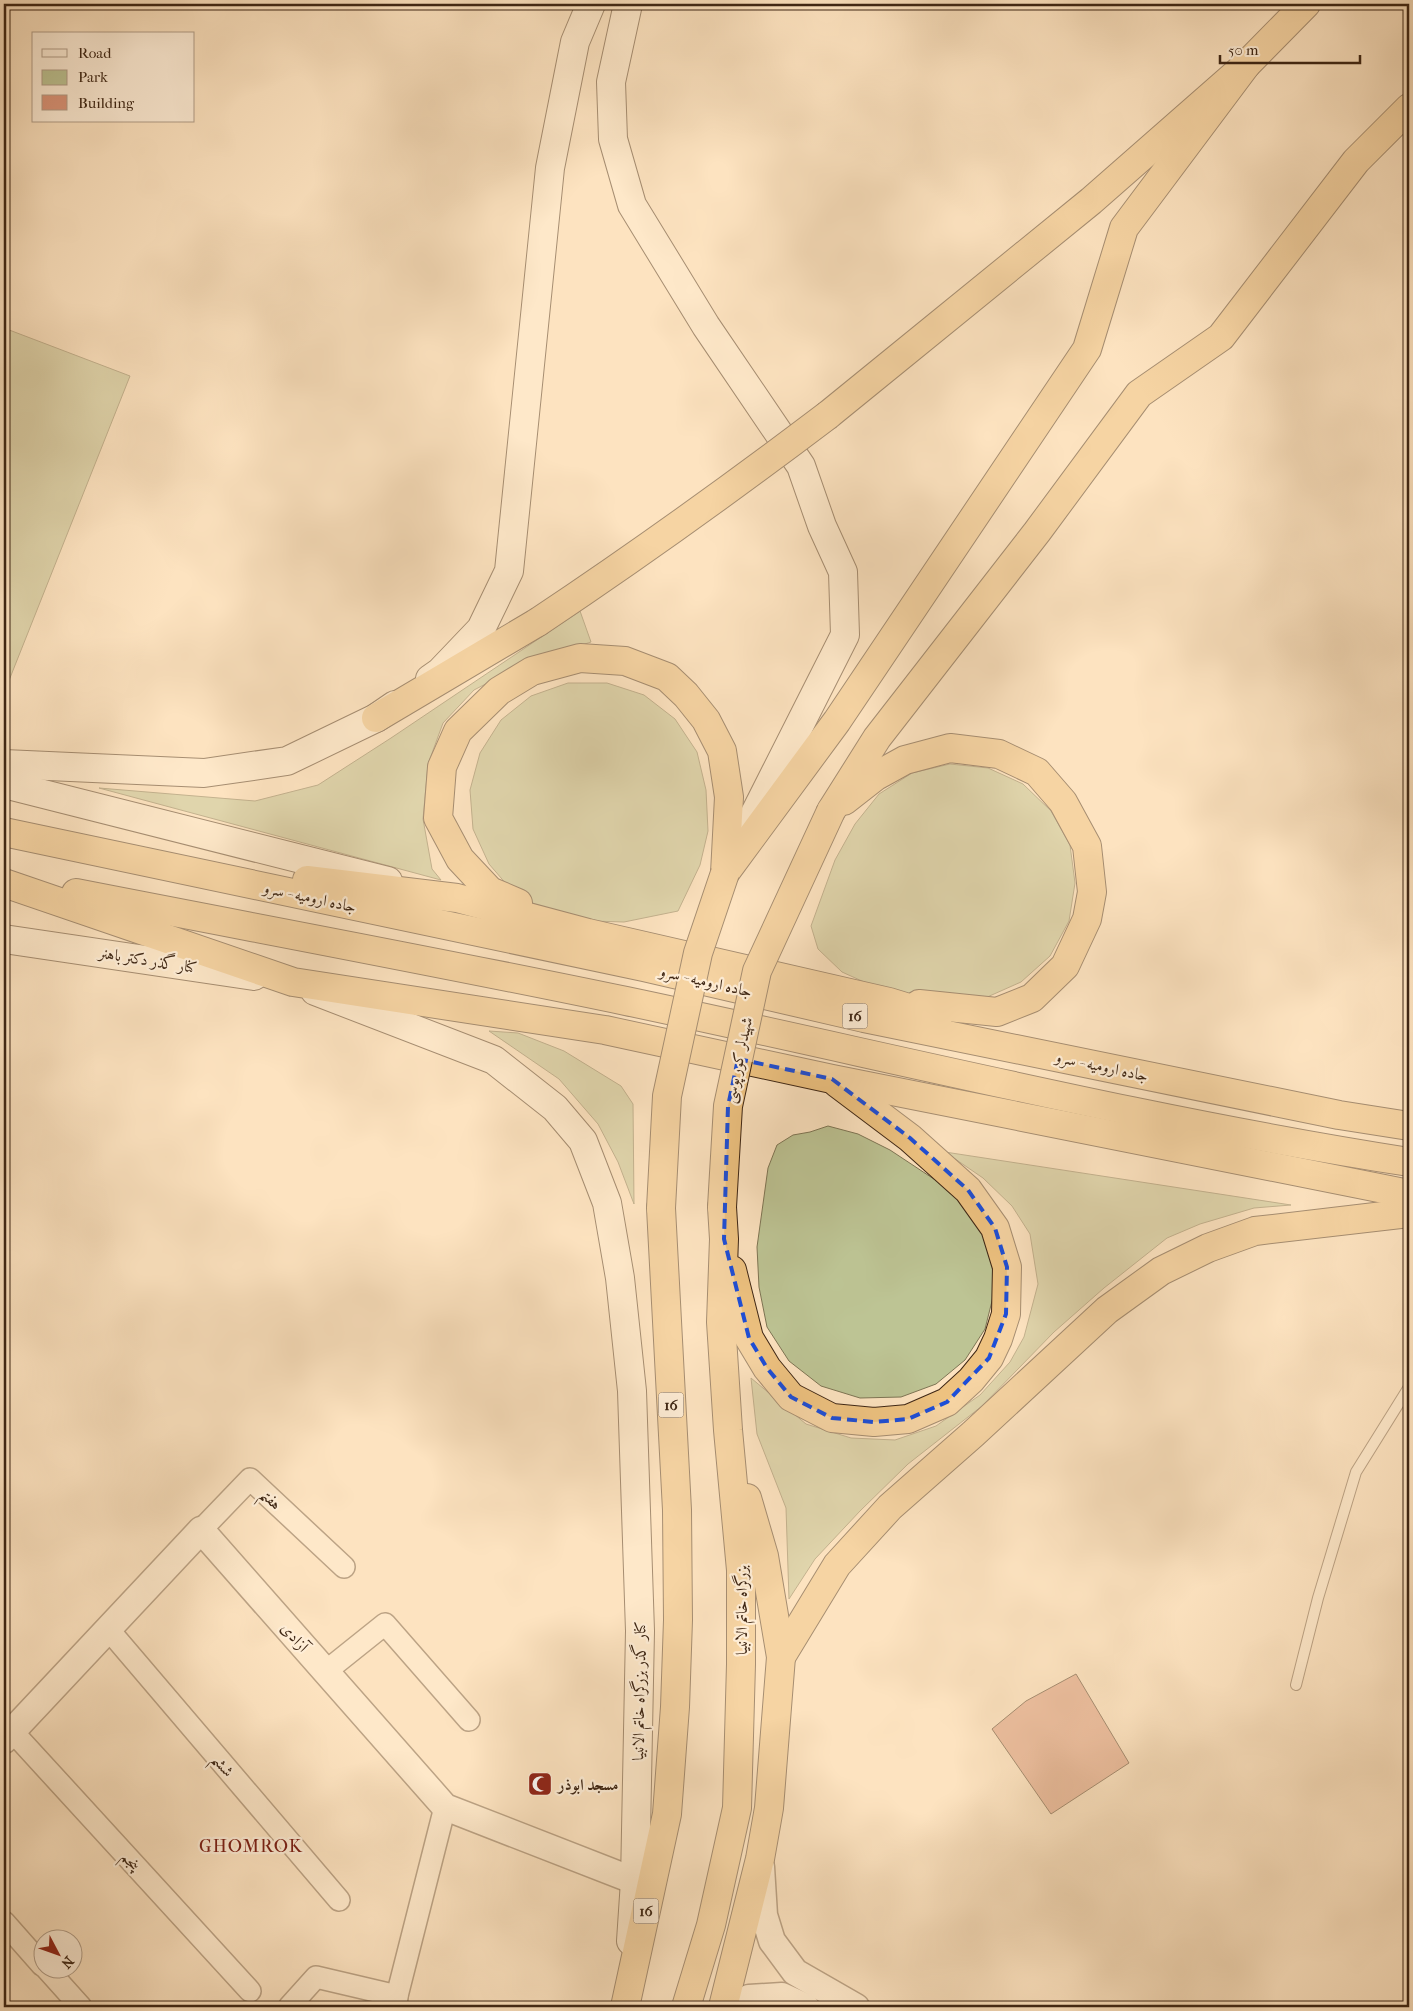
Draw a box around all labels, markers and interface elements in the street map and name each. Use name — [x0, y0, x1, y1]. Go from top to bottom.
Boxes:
legend — [32, 32, 195, 122]
scale bar — [1220, 32, 1360, 64]
text: 50 m — [1228, 41, 1259, 59]
text: Road — [78, 44, 112, 62]
text: Park — [78, 68, 108, 86]
text: Building — [78, 94, 135, 112]
street label: جاده ارومیه - سرو — [260, 878, 358, 917]
street label: کنار گذر دکتر باهنر — [96, 941, 199, 977]
street label: جاده ارومیه - سرو — [656, 961, 754, 1002]
road number: 16 — [842, 1004, 868, 1028]
street label: شهیدلر کور پوسی — [720, 1015, 758, 1105]
street label: جاده ارومیه - سرو — [1052, 1047, 1150, 1086]
road number: 16 — [658, 1392, 684, 1418]
street label: هفتم — [252, 1484, 286, 1519]
street label: بزرگراه خاتم الانبیا — [731, 1565, 756, 1655]
street label: آزادی — [277, 1618, 314, 1657]
street label: کنار گذر بزرگراه خاتم الانبیا — [626, 1621, 655, 1761]
street label: ششم — [203, 1750, 238, 1785]
mosque icon: مسجد ابوذر — [527, 1771, 553, 1797]
place label: مسجد ابوذر — [556, 1775, 618, 1795]
district label: GHOMROK — [199, 1836, 303, 1857]
street label: پنجم — [113, 1848, 145, 1880]
road number: 16 — [634, 1898, 658, 1924]
north arrow — [32, 1928, 82, 1978]
text: N — [57, 1953, 77, 1972]

